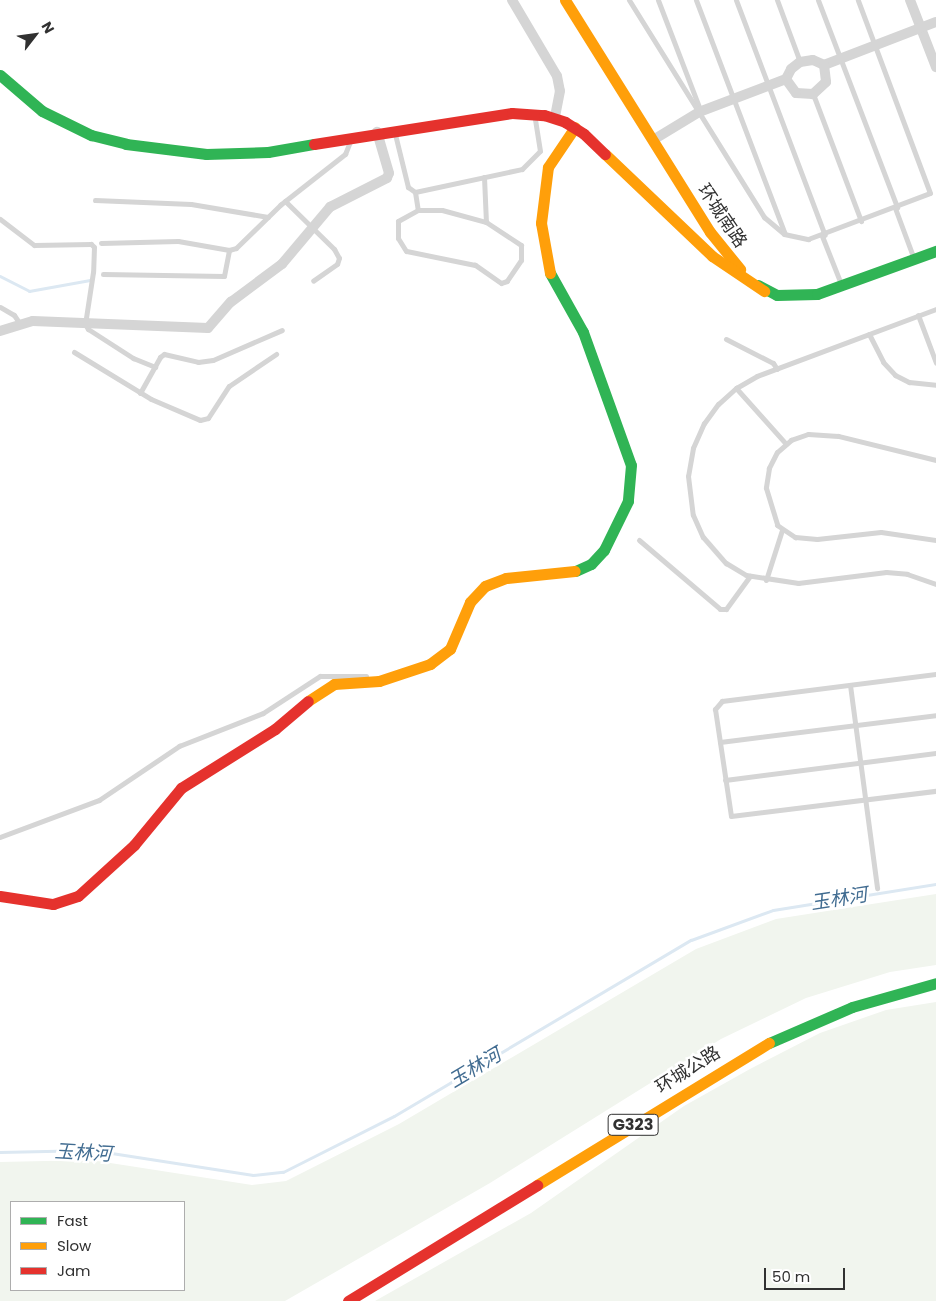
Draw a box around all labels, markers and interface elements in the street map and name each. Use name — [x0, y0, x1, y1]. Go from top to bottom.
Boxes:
north arrow — [10, 10, 60, 60]
text: N — [37, 18, 59, 37]
street label: 环城南路 — [693, 180, 751, 252]
water label: 玉林河 — [809, 883, 869, 915]
street label: 环城公路 — [652, 1042, 724, 1098]
water label: 玉林河 — [445, 1044, 505, 1092]
road number: G323 — [607, 1112, 659, 1138]
water label: 玉林河 — [54, 1140, 112, 1166]
legend — [10, 1201, 185, 1291]
text: Fast — [57, 1210, 88, 1231]
text: Slow — [57, 1235, 91, 1256]
scale bar — [766, 1258, 847, 1290]
text: Jam — [57, 1260, 91, 1281]
text: 50 m — [772, 1266, 810, 1287]

